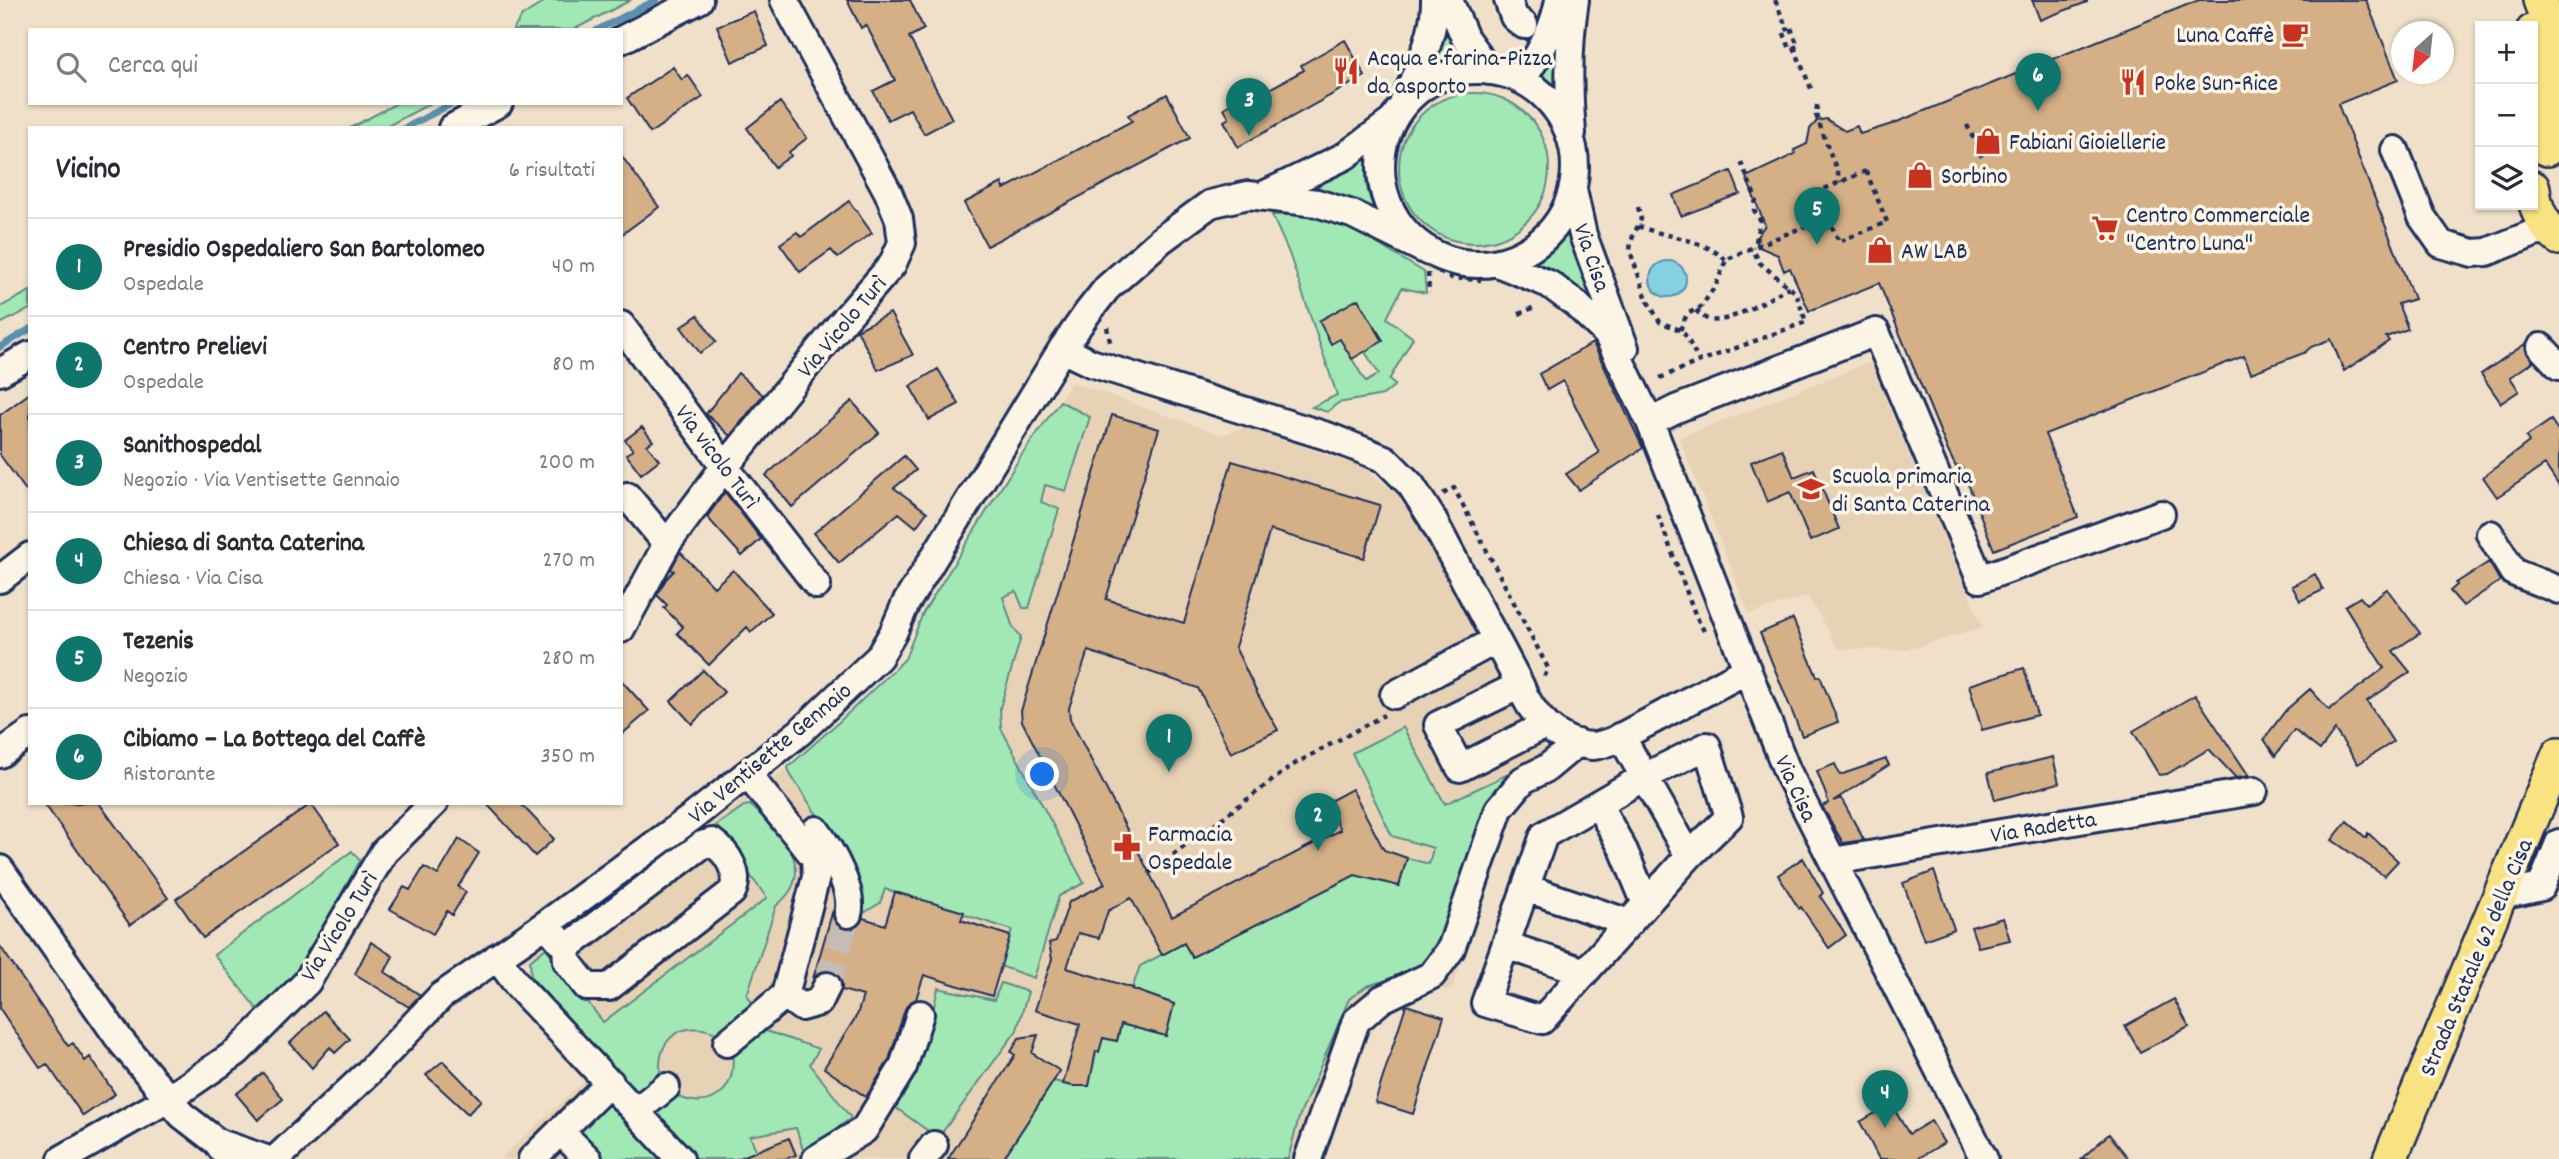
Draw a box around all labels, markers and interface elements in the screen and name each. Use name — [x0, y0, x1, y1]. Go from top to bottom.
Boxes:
cafe icon: Luna Caffè — [2280, 19, 2310, 49]
place label: Luna Caffè — [2176, 20, 2274, 54]
north arrow — [2391, 21, 2454, 84]
map controls — [2475, 21, 2538, 210]
button: + — [2475, 21, 2538, 84]
search box — [28, 28, 623, 105]
place label: Acqua e farina-Pizza da asporto — [1367, 43, 1553, 105]
icon: search — [52, 48, 90, 86]
text: Cerca qui — [108, 48, 198, 85]
pin: 6 — [2015, 53, 2061, 111]
restaurant icon: Acqua e farina-Pizza da asporto — [1331, 56, 1361, 86]
restaurant icon: Poke Sun-Rice — [2118, 67, 2148, 97]
place label: Poke Sun-Rice — [2154, 68, 2278, 102]
pin: 3 — [1226, 78, 1272, 136]
button: − — [2475, 84, 2538, 147]
shop icon: Fabiani Gioiellerie — [1973, 126, 2003, 156]
place label: Fabiani Gioiellerie — [2009, 127, 2166, 161]
button: layers — [2475, 147, 2538, 210]
text: Vicino — [56, 150, 121, 193]
text: 6 risultati — [509, 155, 595, 188]
shop icon: Sorbino — [1905, 160, 1935, 190]
place label: Sorbino — [1941, 161, 2008, 195]
pin: 5 — [1794, 187, 1840, 245]
place label: Centro Commerciale "Centro Luna" — [2126, 200, 2310, 262]
supermarket icon: Centro Commerciale "Centro Luna" — [2090, 213, 2120, 243]
street label: Via Cisa — [1563, 219, 1618, 297]
text: Presidio Ospedaliero San Bartolomeo — [123, 232, 485, 269]
shop icon: AW LAB — [1865, 235, 1895, 265]
place label: AW LAB — [1901, 236, 1968, 270]
text: 1 — [76, 251, 82, 284]
text: 40 m — [552, 251, 595, 284]
text: Ospedale — [123, 269, 204, 302]
street label: Via Vicolo Turì — [790, 269, 897, 386]
text: Centro Prelievi — [123, 330, 267, 367]
text: 2 — [74, 349, 84, 382]
text: 80 m — [552, 349, 595, 382]
text: Ospedale — [123, 367, 204, 400]
street label: Via vicolo Turì — [665, 399, 766, 517]
text: Sanithospedal — [123, 428, 261, 465]
text: 3 — [74, 447, 84, 480]
text: 200 m — [539, 447, 595, 480]
place label: Scuola primaria di Santa Caterina — [1832, 461, 1991, 523]
text: Negozio · Via Ventisette Gennaio — [123, 465, 400, 498]
school or university icon: Scuola primaria di Santa Caterina — [1796, 474, 1826, 504]
text: Chiesa di Santa Caterina — [123, 526, 364, 563]
text: 4 — [74, 545, 84, 578]
text: 270 m — [543, 545, 595, 578]
text: Chiesa · Via Cisa — [123, 563, 263, 596]
text: Tezenis — [123, 624, 194, 661]
text: 5 — [74, 643, 84, 676]
text: 280 m — [542, 643, 595, 676]
text: Negozio — [123, 661, 188, 694]
street label: Via Ventisette Gennaio — [682, 675, 860, 833]
pin: 1 — [1146, 714, 1192, 772]
text: Cibiamo – La Bottega del Caffè — [123, 722, 426, 759]
text: 6 — [73, 741, 85, 774]
text: 350 m — [541, 741, 595, 774]
street label: Via Cisa — [1764, 750, 1825, 829]
your location — [1025, 757, 1059, 791]
text: Ristorante — [123, 759, 215, 792]
pin: 2 — [1295, 793, 1341, 851]
street label: Via Radetta — [1988, 804, 2099, 854]
place label: Farmacia Ospedale — [1148, 819, 1233, 881]
pharmacy icon: Farmacia Ospedale — [1112, 832, 1142, 862]
street label: Strada Statale 62 della Cisa — [2412, 833, 2544, 1082]
street label: Via Vicolo Turì — [293, 865, 388, 989]
pin: 4 — [1862, 1070, 1908, 1128]

